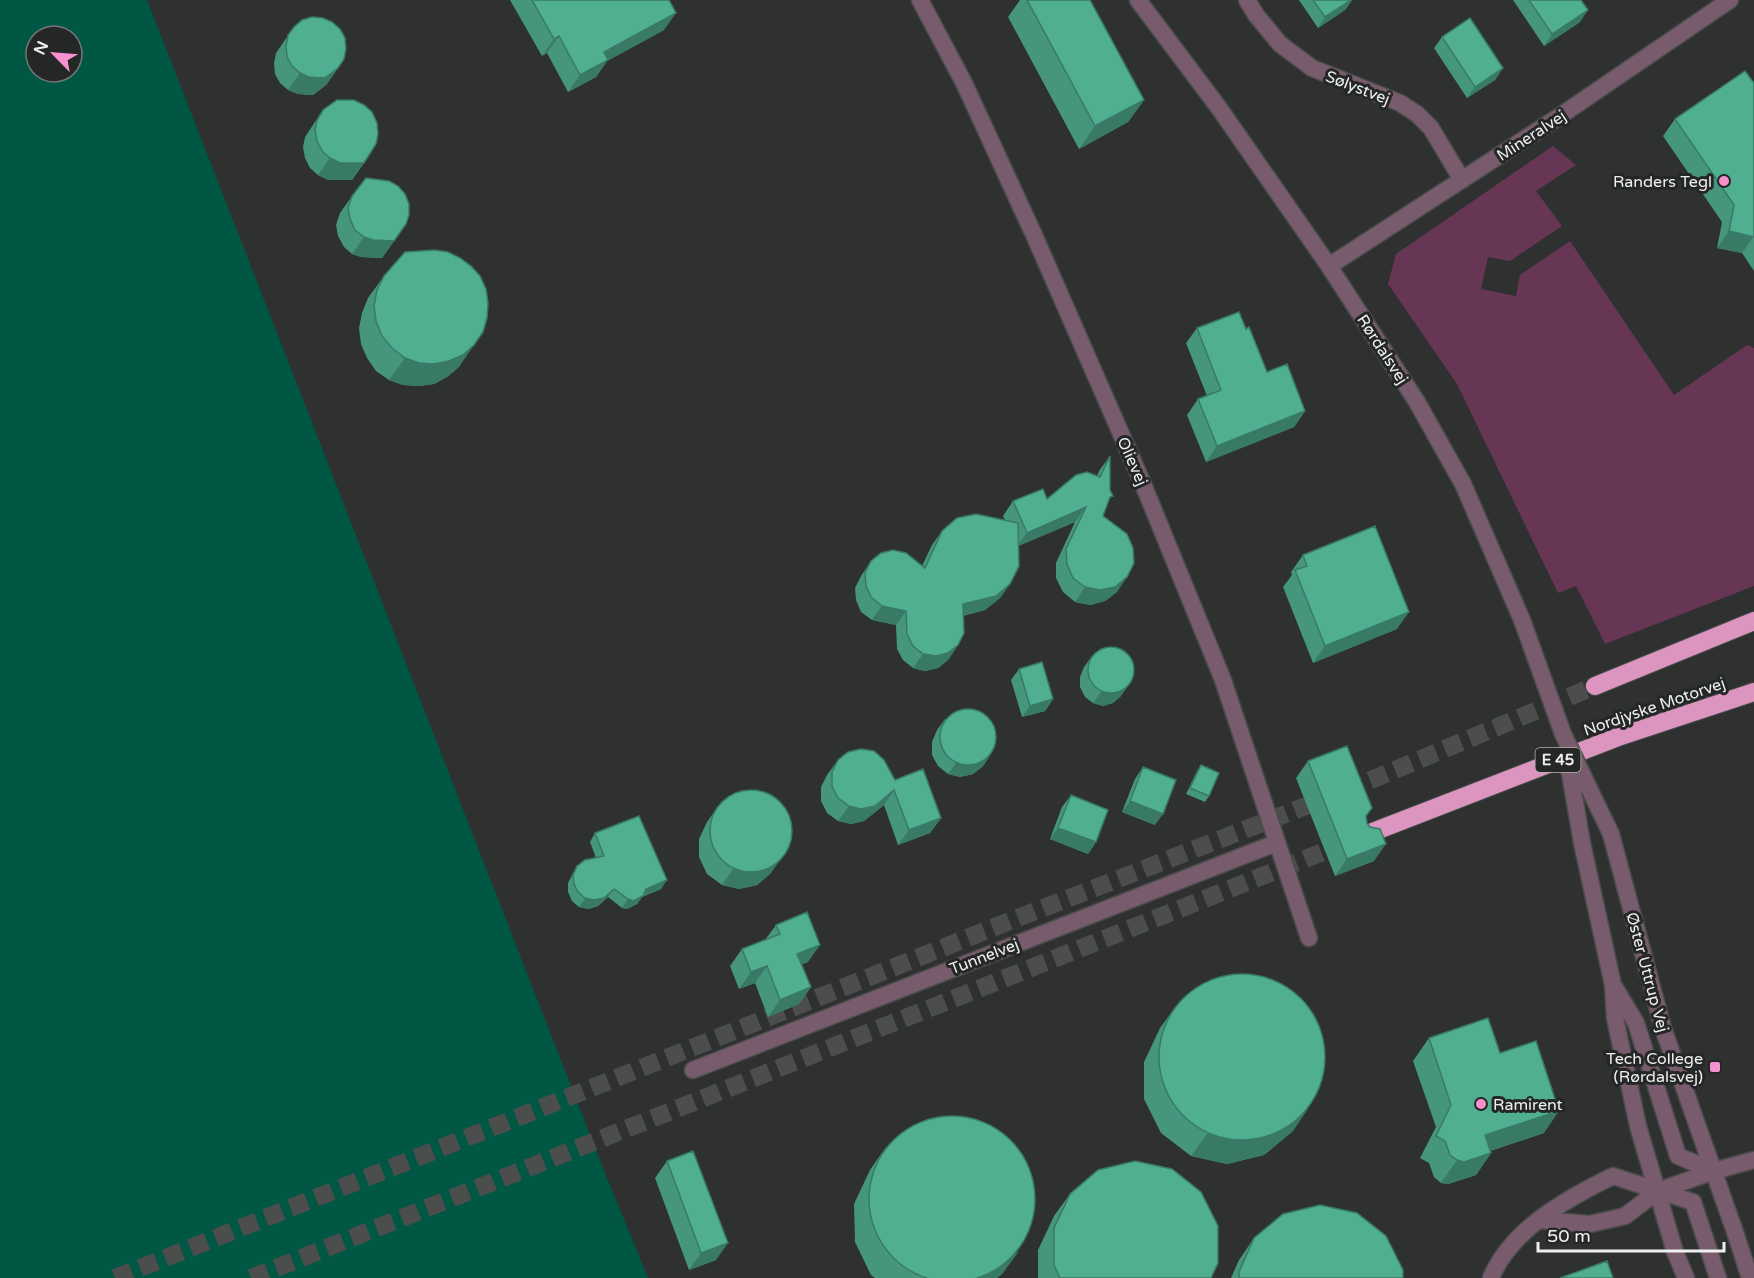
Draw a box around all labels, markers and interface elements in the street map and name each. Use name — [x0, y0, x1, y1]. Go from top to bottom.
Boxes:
north arrow — [24, 24, 84, 84]
text: N — [30, 38, 53, 58]
street label: Sølystvej — [1323, 67, 1393, 109]
street label: Mineralvej — [1493, 106, 1570, 166]
place label: Randers Tegl — [1613, 172, 1712, 192]
marker: Randers Tegl — [1717, 174, 1731, 188]
street label: Rørdalsvej — [1352, 311, 1412, 388]
street label: Olievej — [1113, 434, 1152, 489]
street label: Nordjyske Motorvej — [1581, 673, 1728, 741]
road number: E 45 — [1536, 748, 1580, 772]
street label: Øster Uttrup Vej — [1621, 910, 1673, 1035]
street label: Tunnelvej — [947, 935, 1022, 979]
place label: Tech College (Rørdalsvej) — [1606, 1049, 1703, 1087]
marker: Tech College (Rørdalsvej) — [1708, 1060, 1722, 1074]
place label: Ramirent — [1493, 1095, 1563, 1115]
marker: Ramirent — [1474, 1097, 1488, 1111]
scale bar — [1538, 1215, 1724, 1253]
text: 50 m — [1547, 1225, 1591, 1247]

